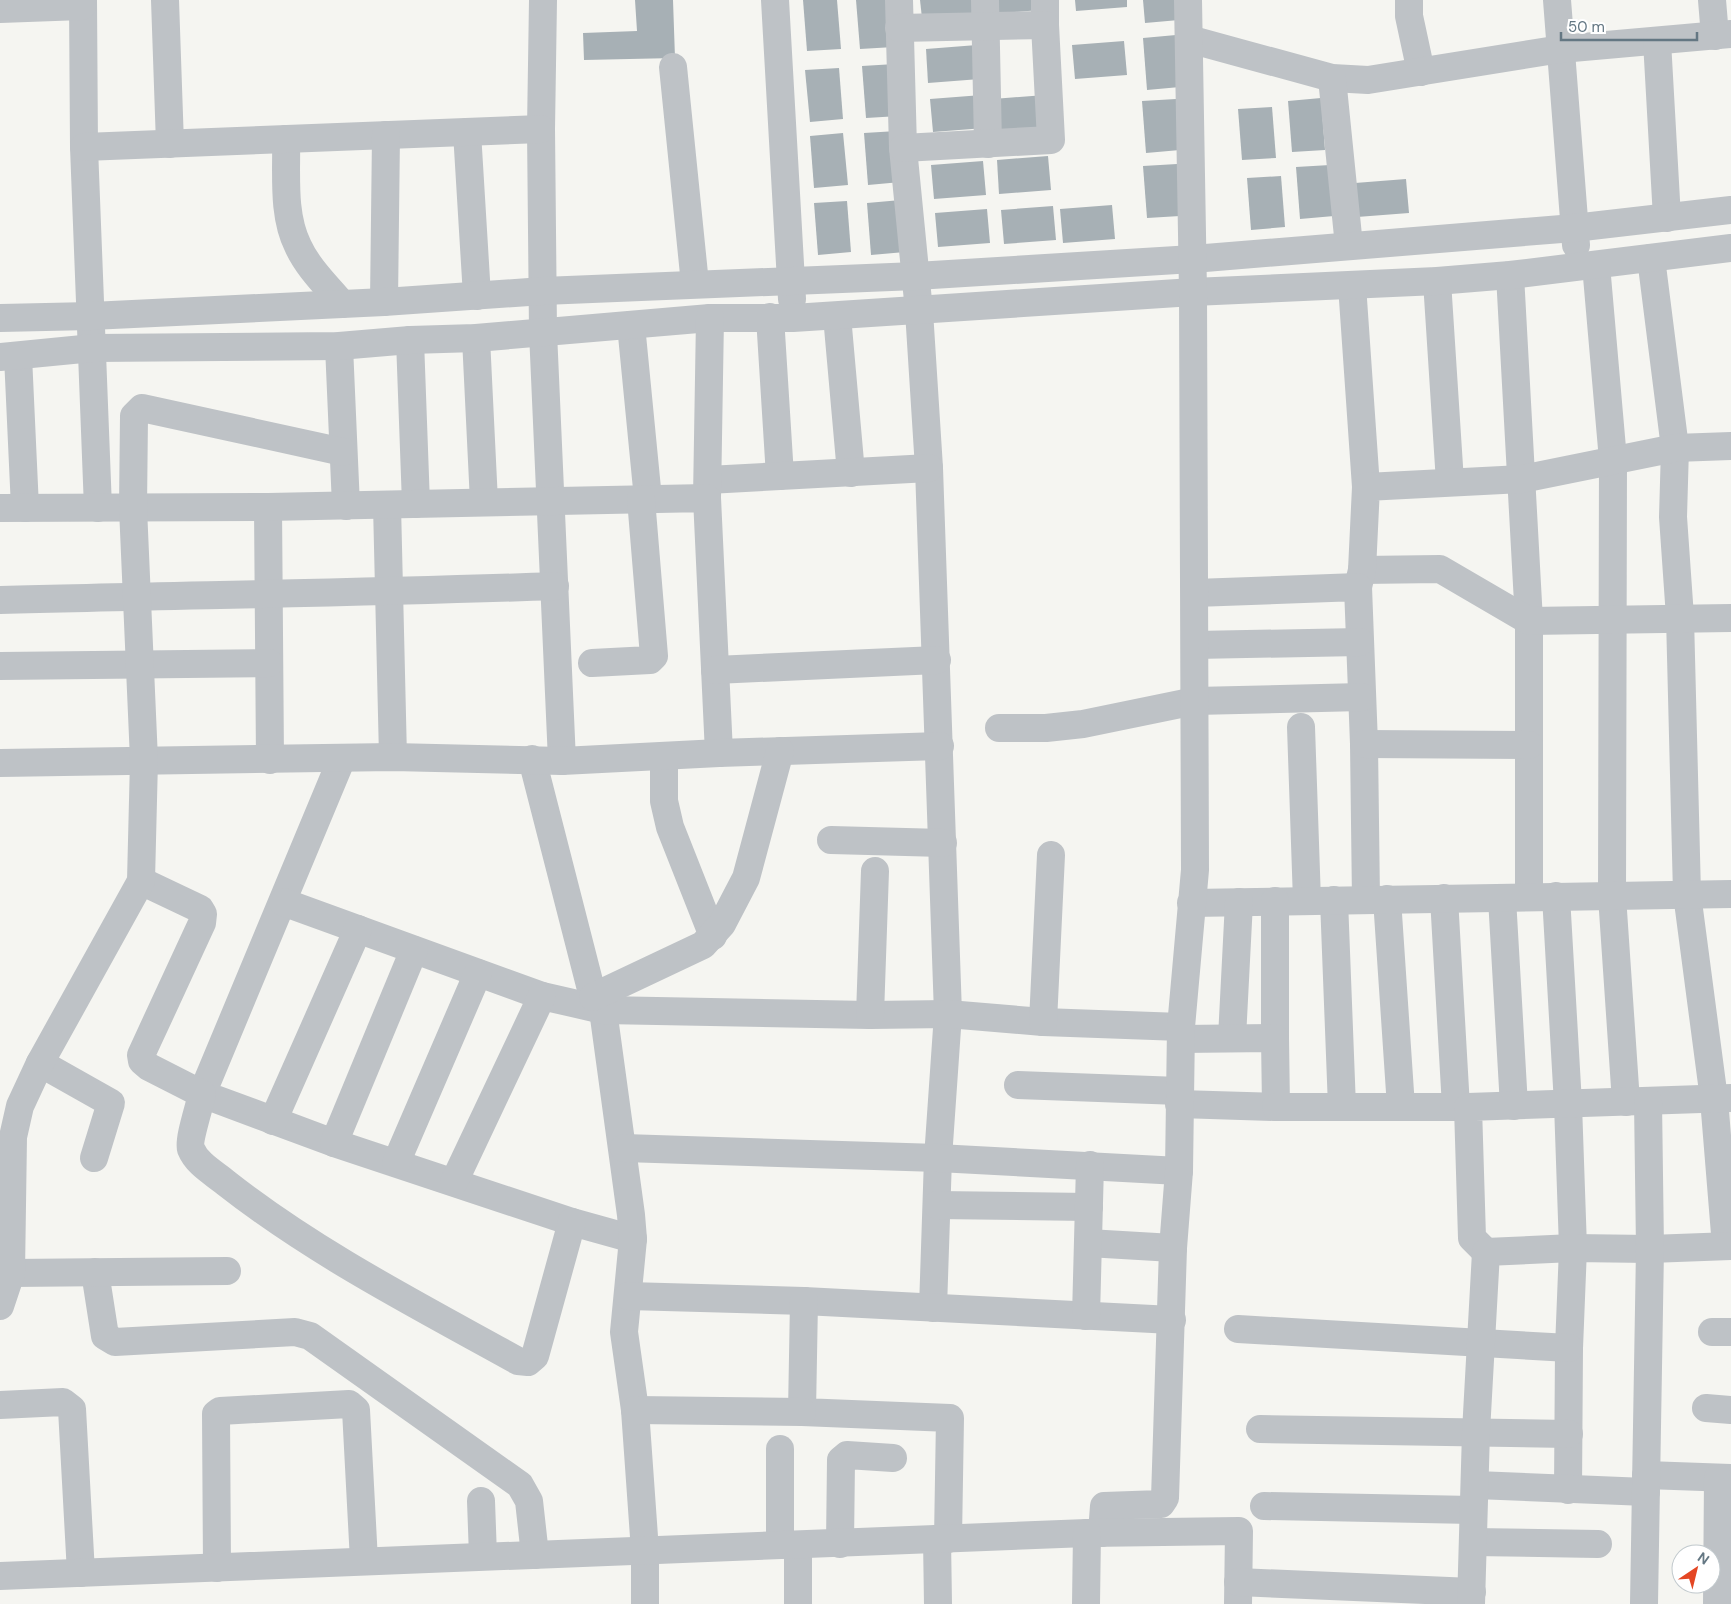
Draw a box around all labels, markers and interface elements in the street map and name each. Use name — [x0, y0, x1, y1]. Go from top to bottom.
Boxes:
scale bar — [1561, 10, 1697, 42]
text: 50 m — [1568, 17, 1605, 37]
north arrow — [1671, 1544, 1721, 1594]
text: N — [1694, 1548, 1713, 1569]

